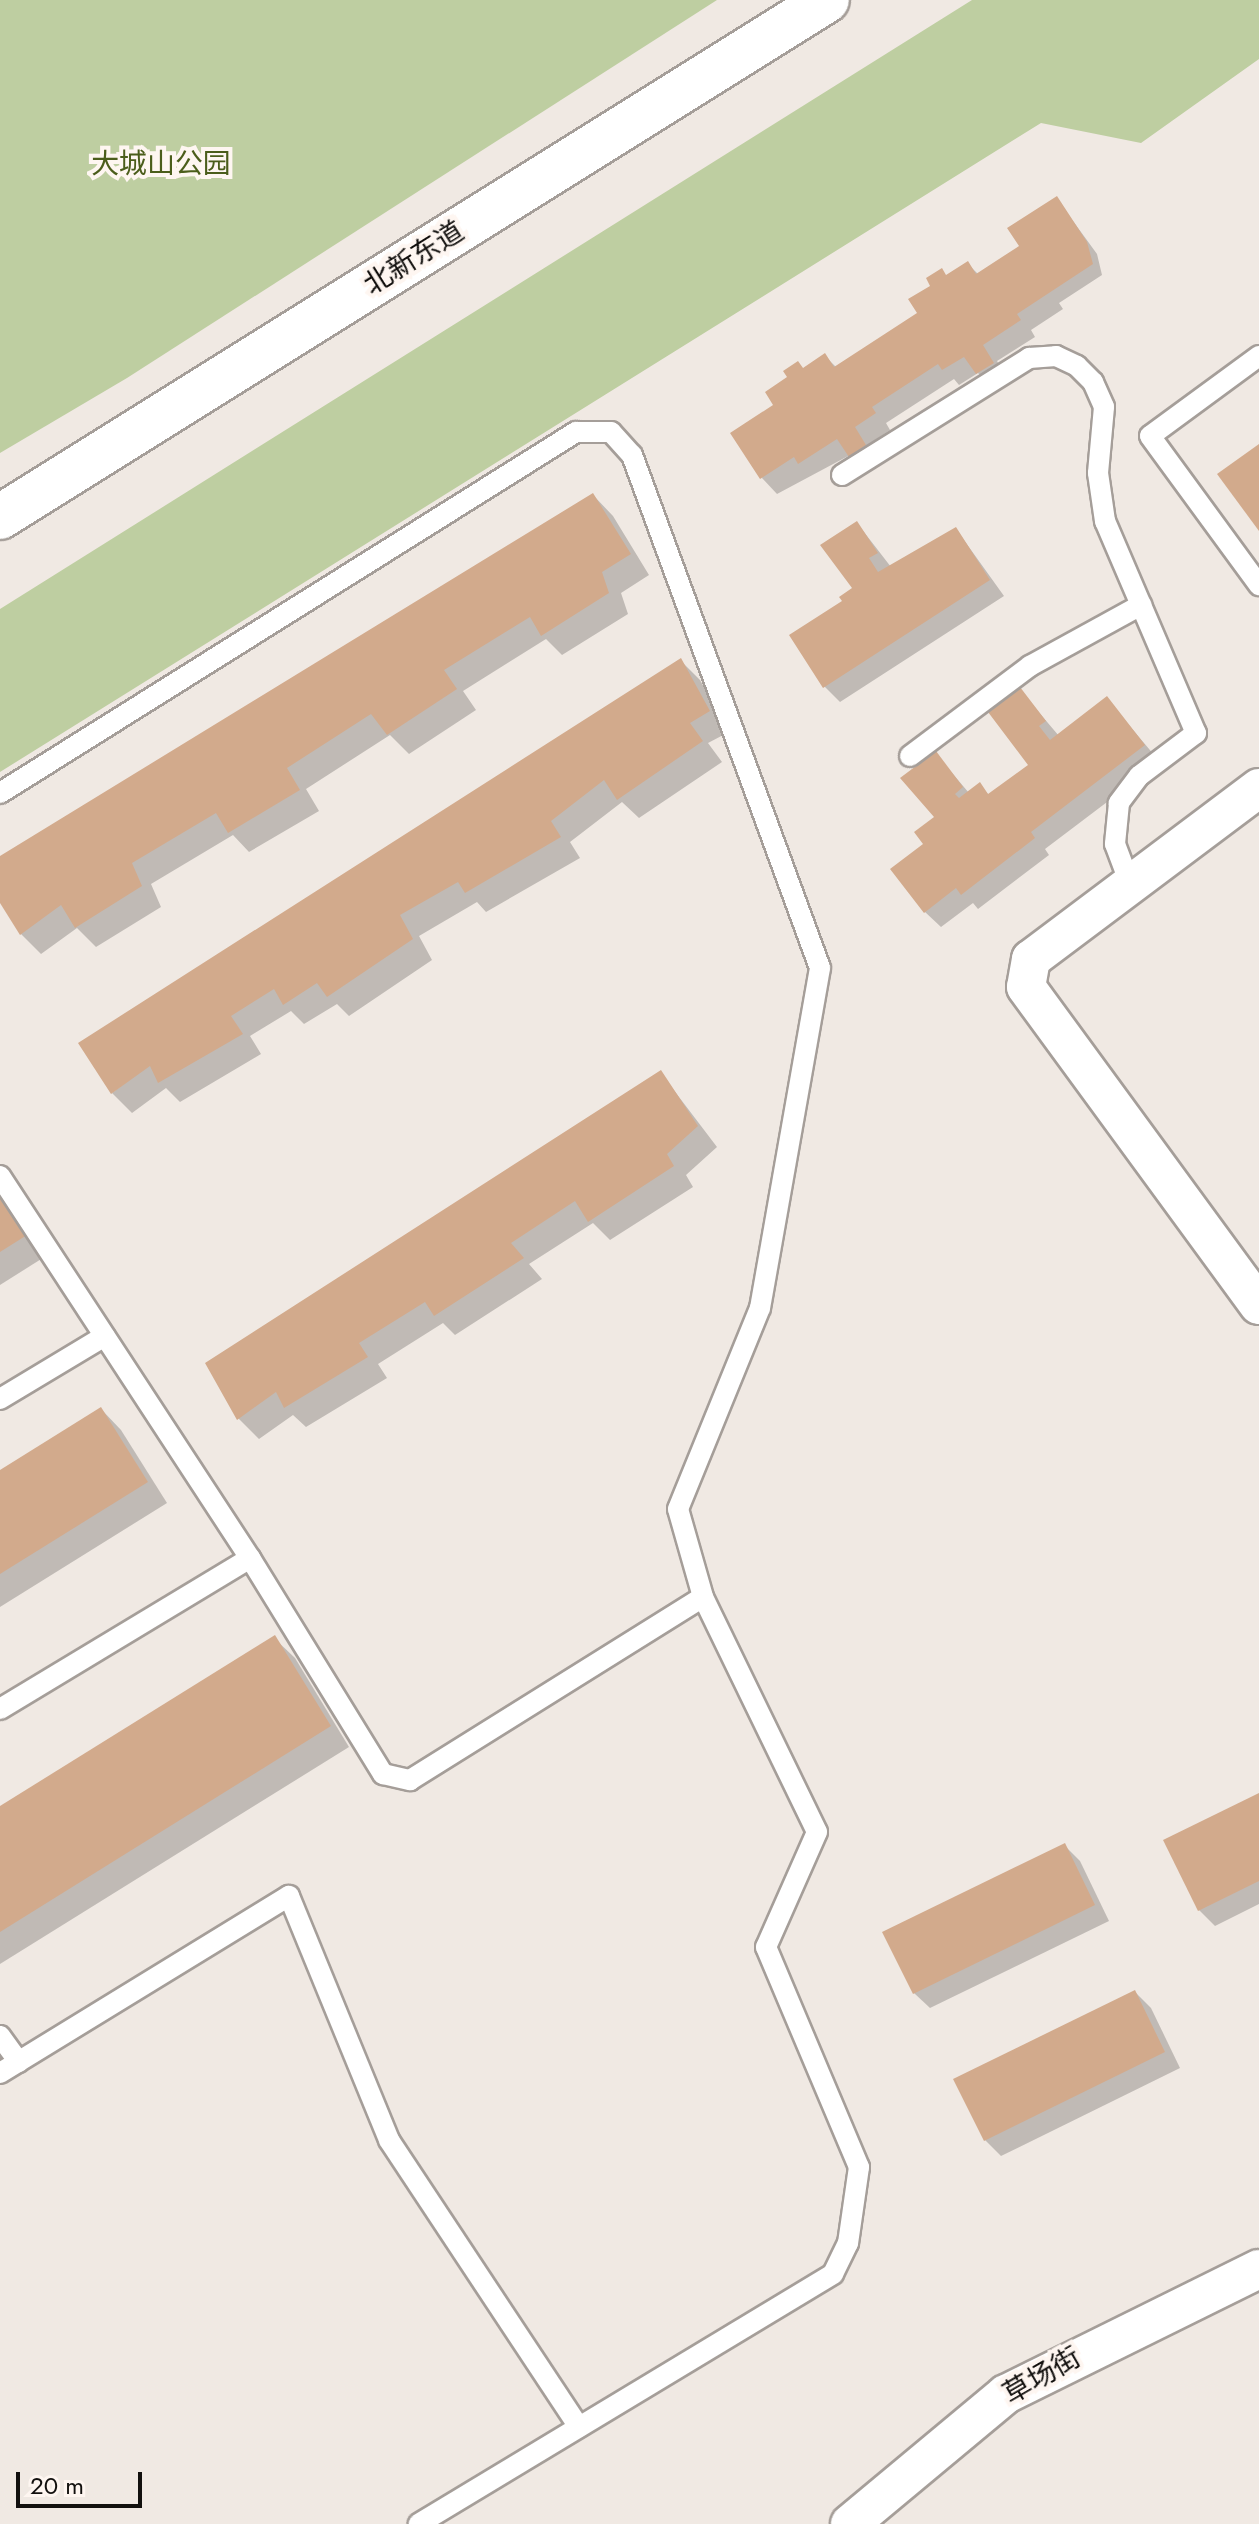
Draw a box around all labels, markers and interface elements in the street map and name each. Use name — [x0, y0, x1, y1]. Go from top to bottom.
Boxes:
park label: 大城山公园 — [91, 147, 231, 181]
street label: 北新东道 — [358, 214, 470, 302]
street label: 草场街 — [997, 2340, 1087, 2412]
scale bar — [20, 2456, 146, 2506]
text: 20 m — [30, 2468, 84, 2503]

